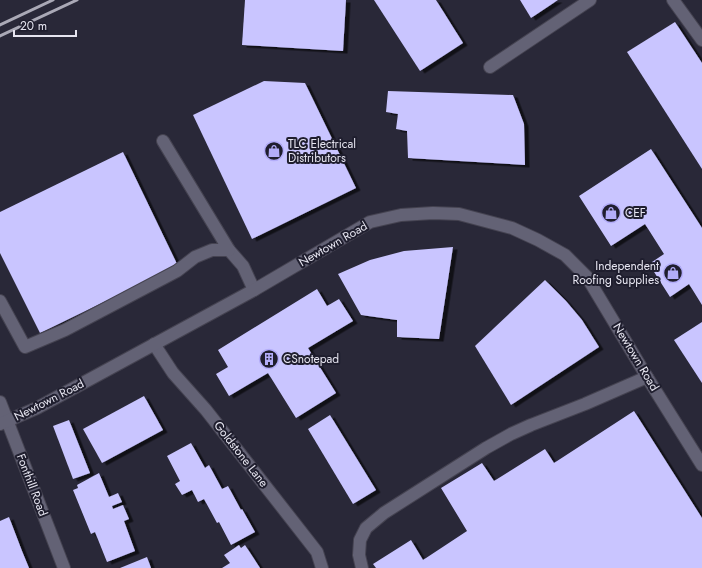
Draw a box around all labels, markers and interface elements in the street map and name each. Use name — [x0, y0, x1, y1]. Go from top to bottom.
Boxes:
scale bar — [14, 12, 76, 38]
text: 20 m — [20, 17, 47, 35]
place label: TLC Electrical Distributors — [288, 135, 356, 167]
shop icon: TLC Electrical Distributors — [263, 140, 285, 162]
shop icon: CEF — [600, 202, 622, 224]
place label: CEF — [625, 204, 646, 222]
street label: Newtown Road — [295, 217, 371, 271]
place label: Independent Roofing Supplies — [572, 257, 659, 289]
shop icon: Independent Roofing Supplies — [662, 262, 684, 284]
street label: Newtown Road — [609, 320, 663, 394]
building icon: CSnotepad — [258, 348, 280, 370]
place label: CSnotepad — [283, 350, 339, 368]
street label: Newtown Road — [11, 375, 87, 425]
street label: Goldstone Lane — [209, 417, 273, 491]
street label: Fonthill Road — [12, 451, 52, 519]

